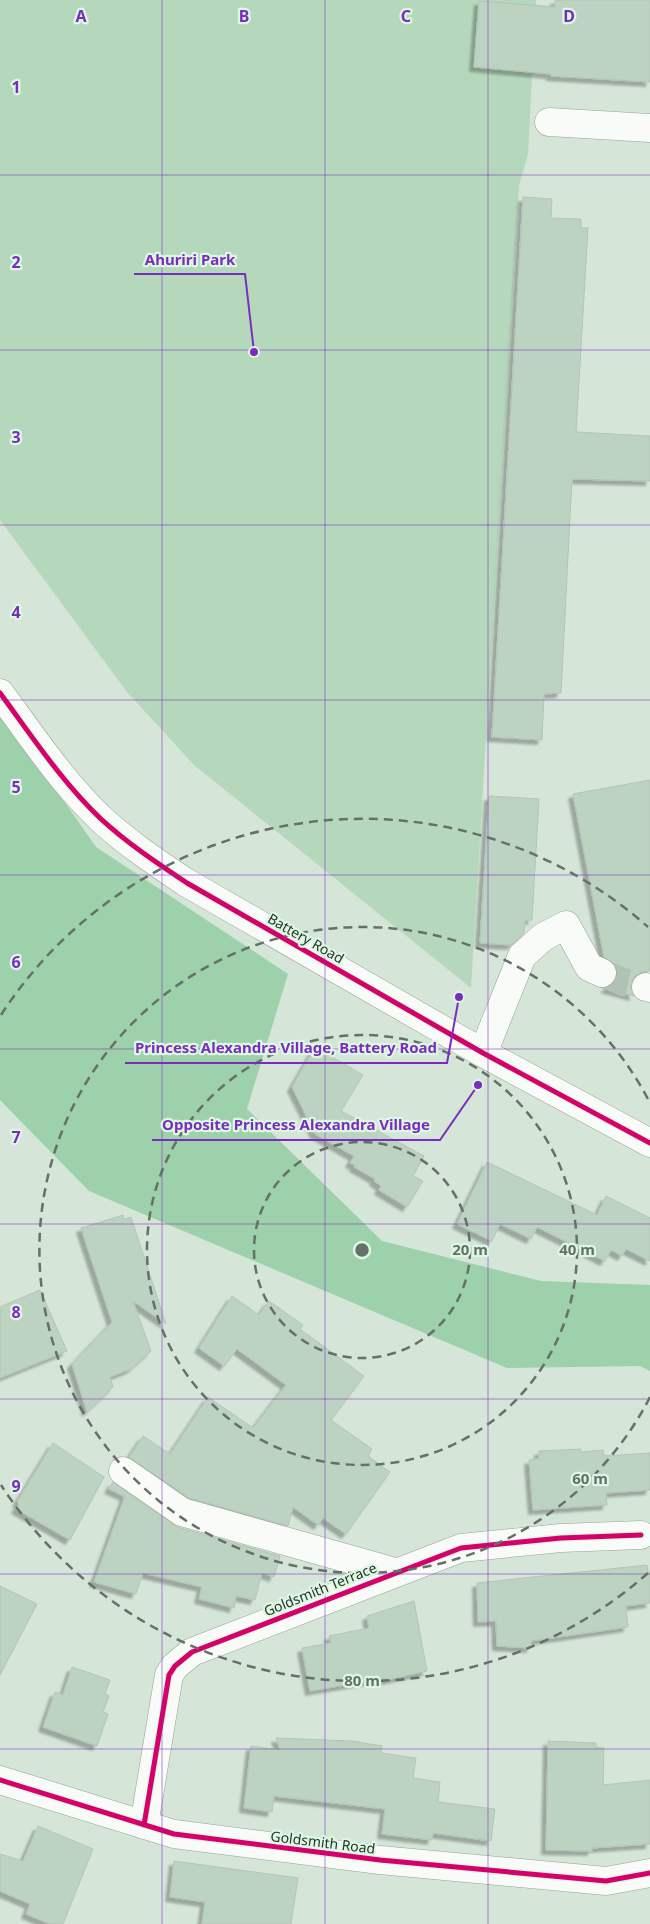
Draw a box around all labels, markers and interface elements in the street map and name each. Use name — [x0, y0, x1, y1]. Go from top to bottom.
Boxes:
text: A — [75, 5, 87, 27]
text: B — [239, 5, 249, 27]
text: C — [401, 5, 411, 27]
text: D — [563, 5, 575, 27]
text: 1 — [11, 76, 21, 98]
callout: Ahuriri Park — [134, 244, 245, 274]
text: Ahuriri Park — [145, 249, 236, 269]
text: 2 — [11, 251, 21, 273]
text: 3 — [11, 426, 21, 448]
text: 4 — [11, 601, 21, 623]
text: 5 — [11, 776, 21, 798]
street label: Battery Road — [264, 908, 348, 968]
text: 6 — [11, 951, 21, 973]
callout: Princess Alexandra Village, Battery Road — [125, 1033, 447, 1063]
text: Princess Alexandra Village, Battery Road — [135, 1037, 437, 1057]
callout: Opposite Princess Alexandra Village — [152, 1110, 440, 1140]
text: Opposite Princess Alexandra Village — [162, 1114, 430, 1134]
text: 7 — [11, 1126, 21, 1148]
text: 20 m — [452, 1239, 488, 1259]
text: 40 m — [559, 1239, 595, 1259]
centre of rings — [353, 1241, 371, 1259]
text: 8 — [11, 1301, 21, 1323]
text: 60 m — [572, 1468, 608, 1488]
text: 9 — [11, 1475, 21, 1497]
street label: Goldsmith Terrace — [261, 1558, 379, 1620]
text: 80 m — [344, 1670, 380, 1690]
street label: Goldsmith Road — [270, 1826, 376, 1858]

